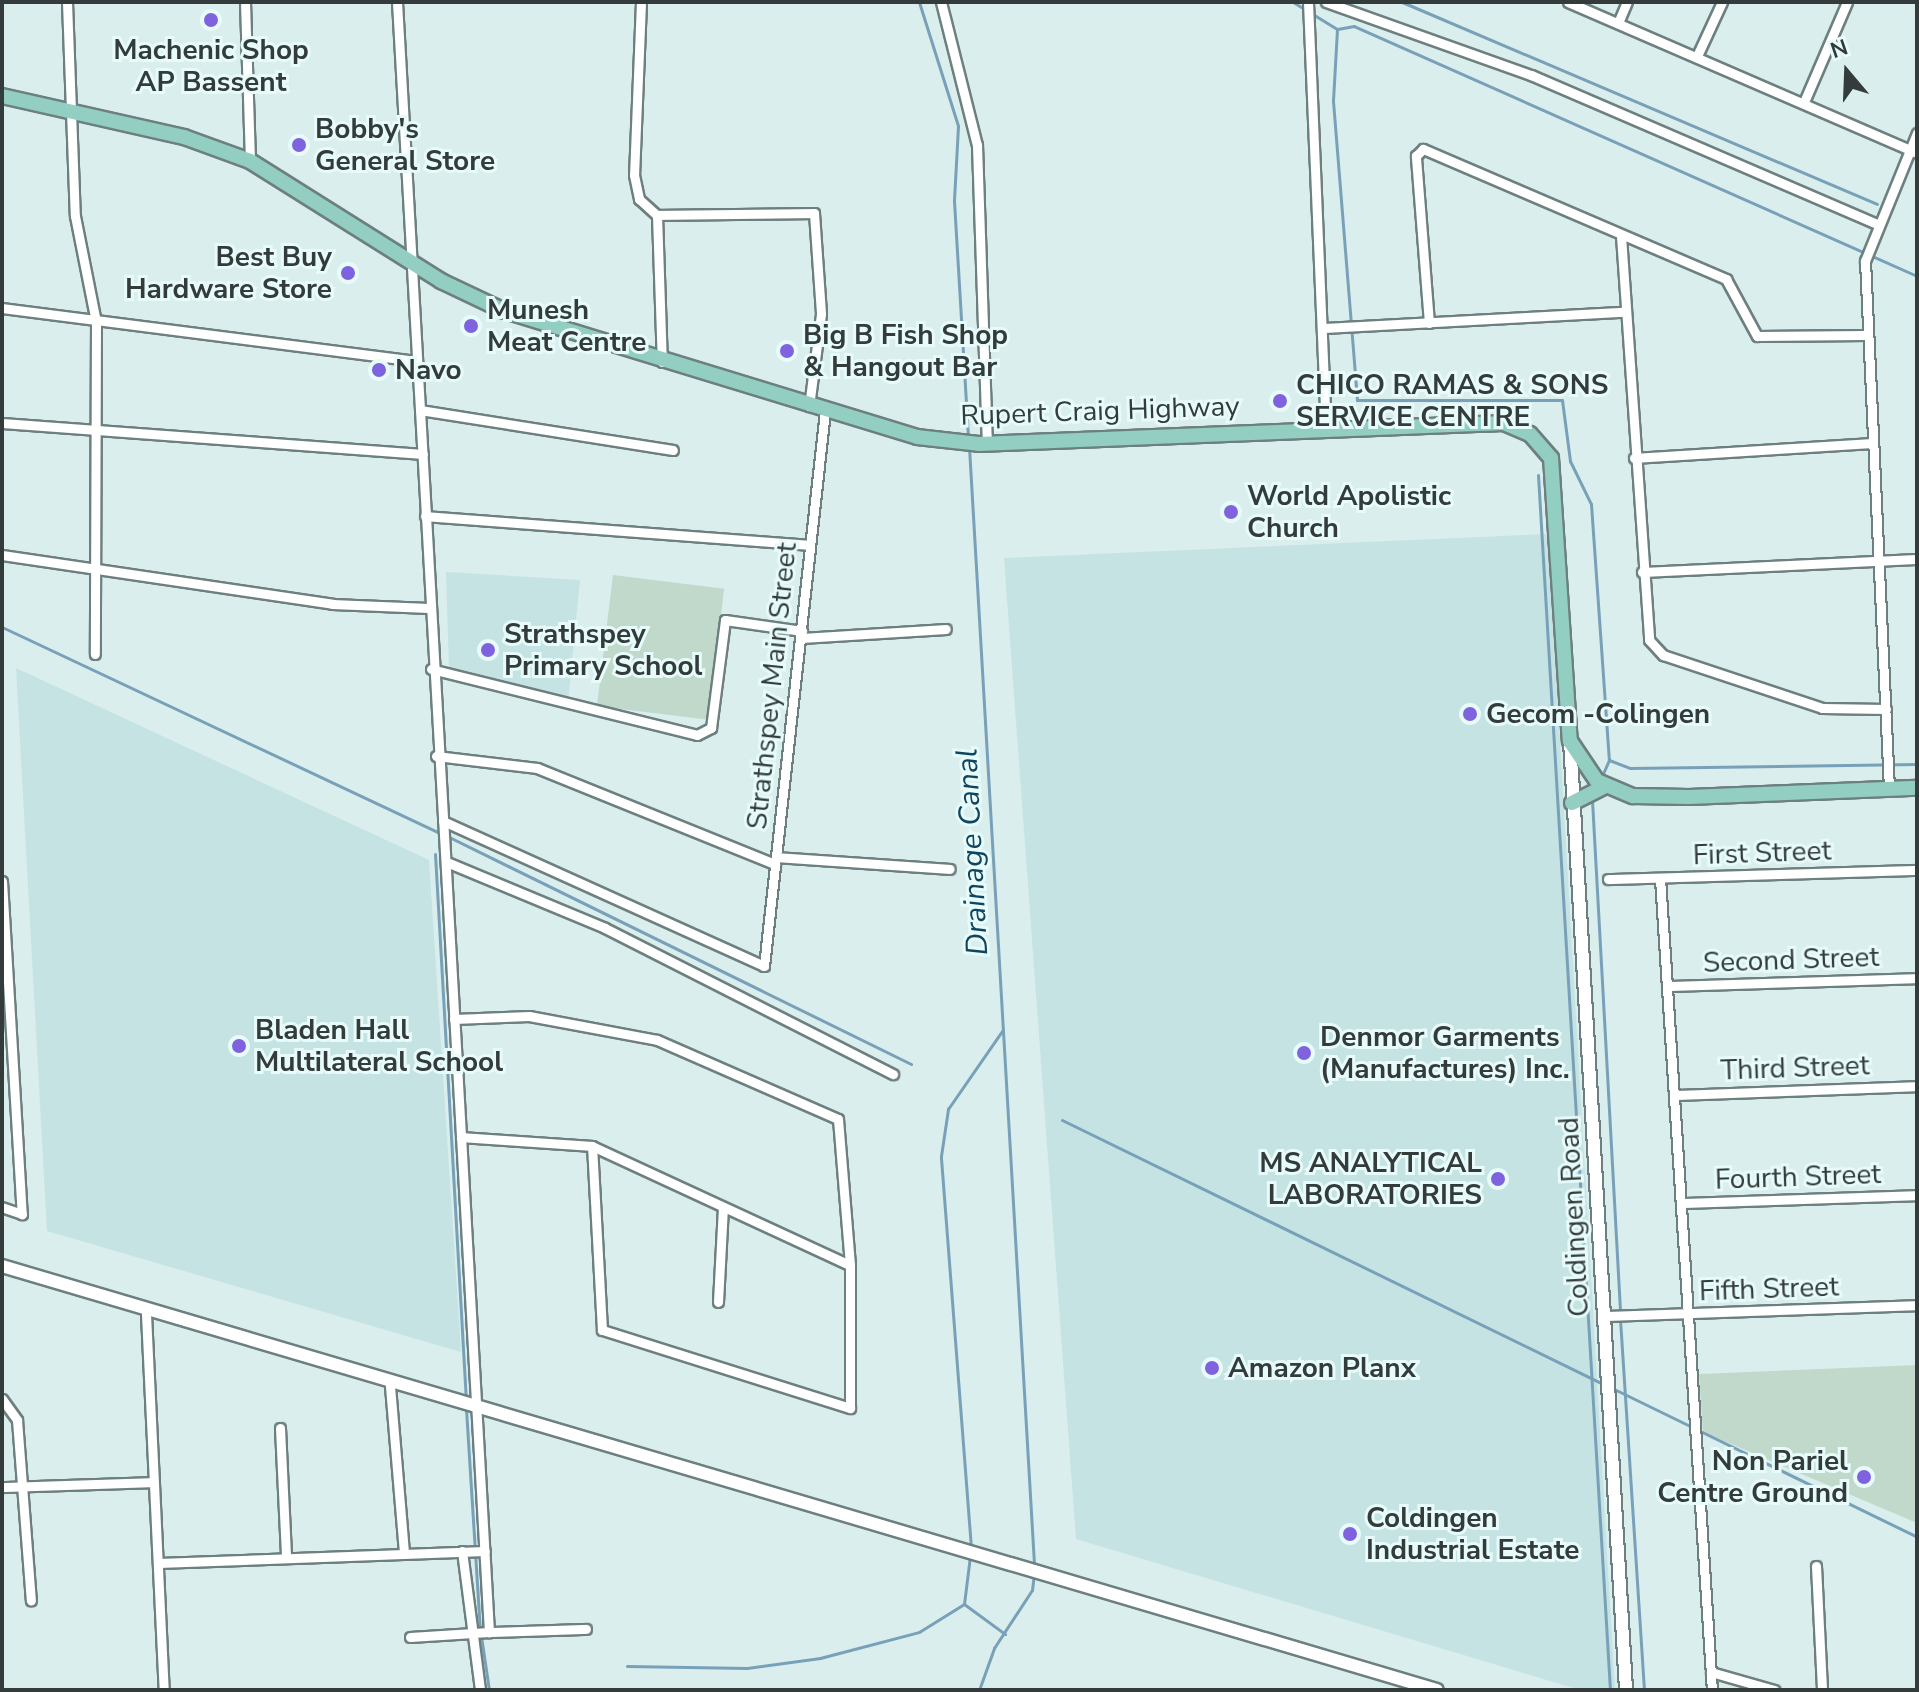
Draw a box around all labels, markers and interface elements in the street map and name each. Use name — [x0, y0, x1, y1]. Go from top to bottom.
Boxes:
marker: Machenic Shop AP Bassent — [202, 11, 220, 29]
north arrow — [1807, 32, 1887, 112]
text: N — [1827, 32, 1852, 66]
place label: Machenic Shop AP Bassent — [113, 33, 309, 99]
place label: Bobby's General Store — [315, 112, 495, 178]
marker: Bobby's General Store — [290, 136, 308, 154]
place label: Best Buy Hardware Store — [125, 240, 332, 306]
marker: Best Buy Hardware Store — [339, 264, 357, 282]
place label: Munesh Meat Centre — [487, 293, 646, 359]
marker: Munesh Meat Centre — [462, 317, 480, 335]
place label: Big B Fish Shop & Hangout Bar — [803, 318, 1008, 384]
marker: Big B Fish Shop & Hangout Bar — [778, 342, 796, 360]
place label: Navo — [395, 353, 462, 387]
marker: Navo — [370, 361, 388, 379]
place label: CHICO RAMAS & SONS SERVICE CENTRE — [1296, 368, 1608, 434]
street label: Rupert Craig Highway — [960, 389, 1240, 433]
marker: CHICO RAMAS & SONS SERVICE CENTRE — [1271, 392, 1289, 410]
place label: World Apolistic Church — [1247, 479, 1451, 545]
marker: World Apolistic Church — [1222, 503, 1240, 521]
street label: Strathspey Main Street — [740, 541, 804, 831]
place label: Strathspey Primary School — [504, 617, 703, 683]
marker: Strathspey Primary School — [479, 641, 497, 659]
place label: Gecom -Colingen — [1486, 697, 1710, 731]
marker: Gecom -Colingen — [1461, 705, 1479, 723]
water label: Drainage Canal — [950, 748, 996, 956]
street label: First Street — [1692, 834, 1832, 872]
street label: Second Street — [1702, 940, 1880, 980]
place label: Bladen Hall Multilateral School — [255, 1013, 503, 1079]
place label: Denmor Garments (Manufactures) Inc. — [1320, 1020, 1570, 1086]
marker: Bladen Hall Multilateral School — [230, 1037, 248, 1055]
marker: Denmor Garments (Manufactures) Inc. — [1295, 1044, 1313, 1062]
street label: Third Street — [1720, 1049, 1870, 1087]
street label: Coldingen Road — [1552, 1116, 1596, 1318]
place label: MS ANALYTICAL LABORATORIES — [1259, 1146, 1482, 1212]
street label: Fourth Street — [1714, 1157, 1882, 1197]
marker: MS ANALYTICAL LABORATORIES — [1489, 1170, 1507, 1188]
street label: Fifth Street — [1699, 1270, 1839, 1308]
place label: Amazon Planx — [1228, 1351, 1416, 1385]
marker: Amazon Planx — [1203, 1359, 1221, 1377]
place label: Non Pariel Centre Ground — [1657, 1444, 1848, 1510]
marker: Non Pariel Centre Ground — [1855, 1468, 1873, 1486]
place label: Coldingen Industrial Estate — [1366, 1501, 1579, 1567]
marker: Coldingen Industrial Estate — [1341, 1525, 1359, 1543]

